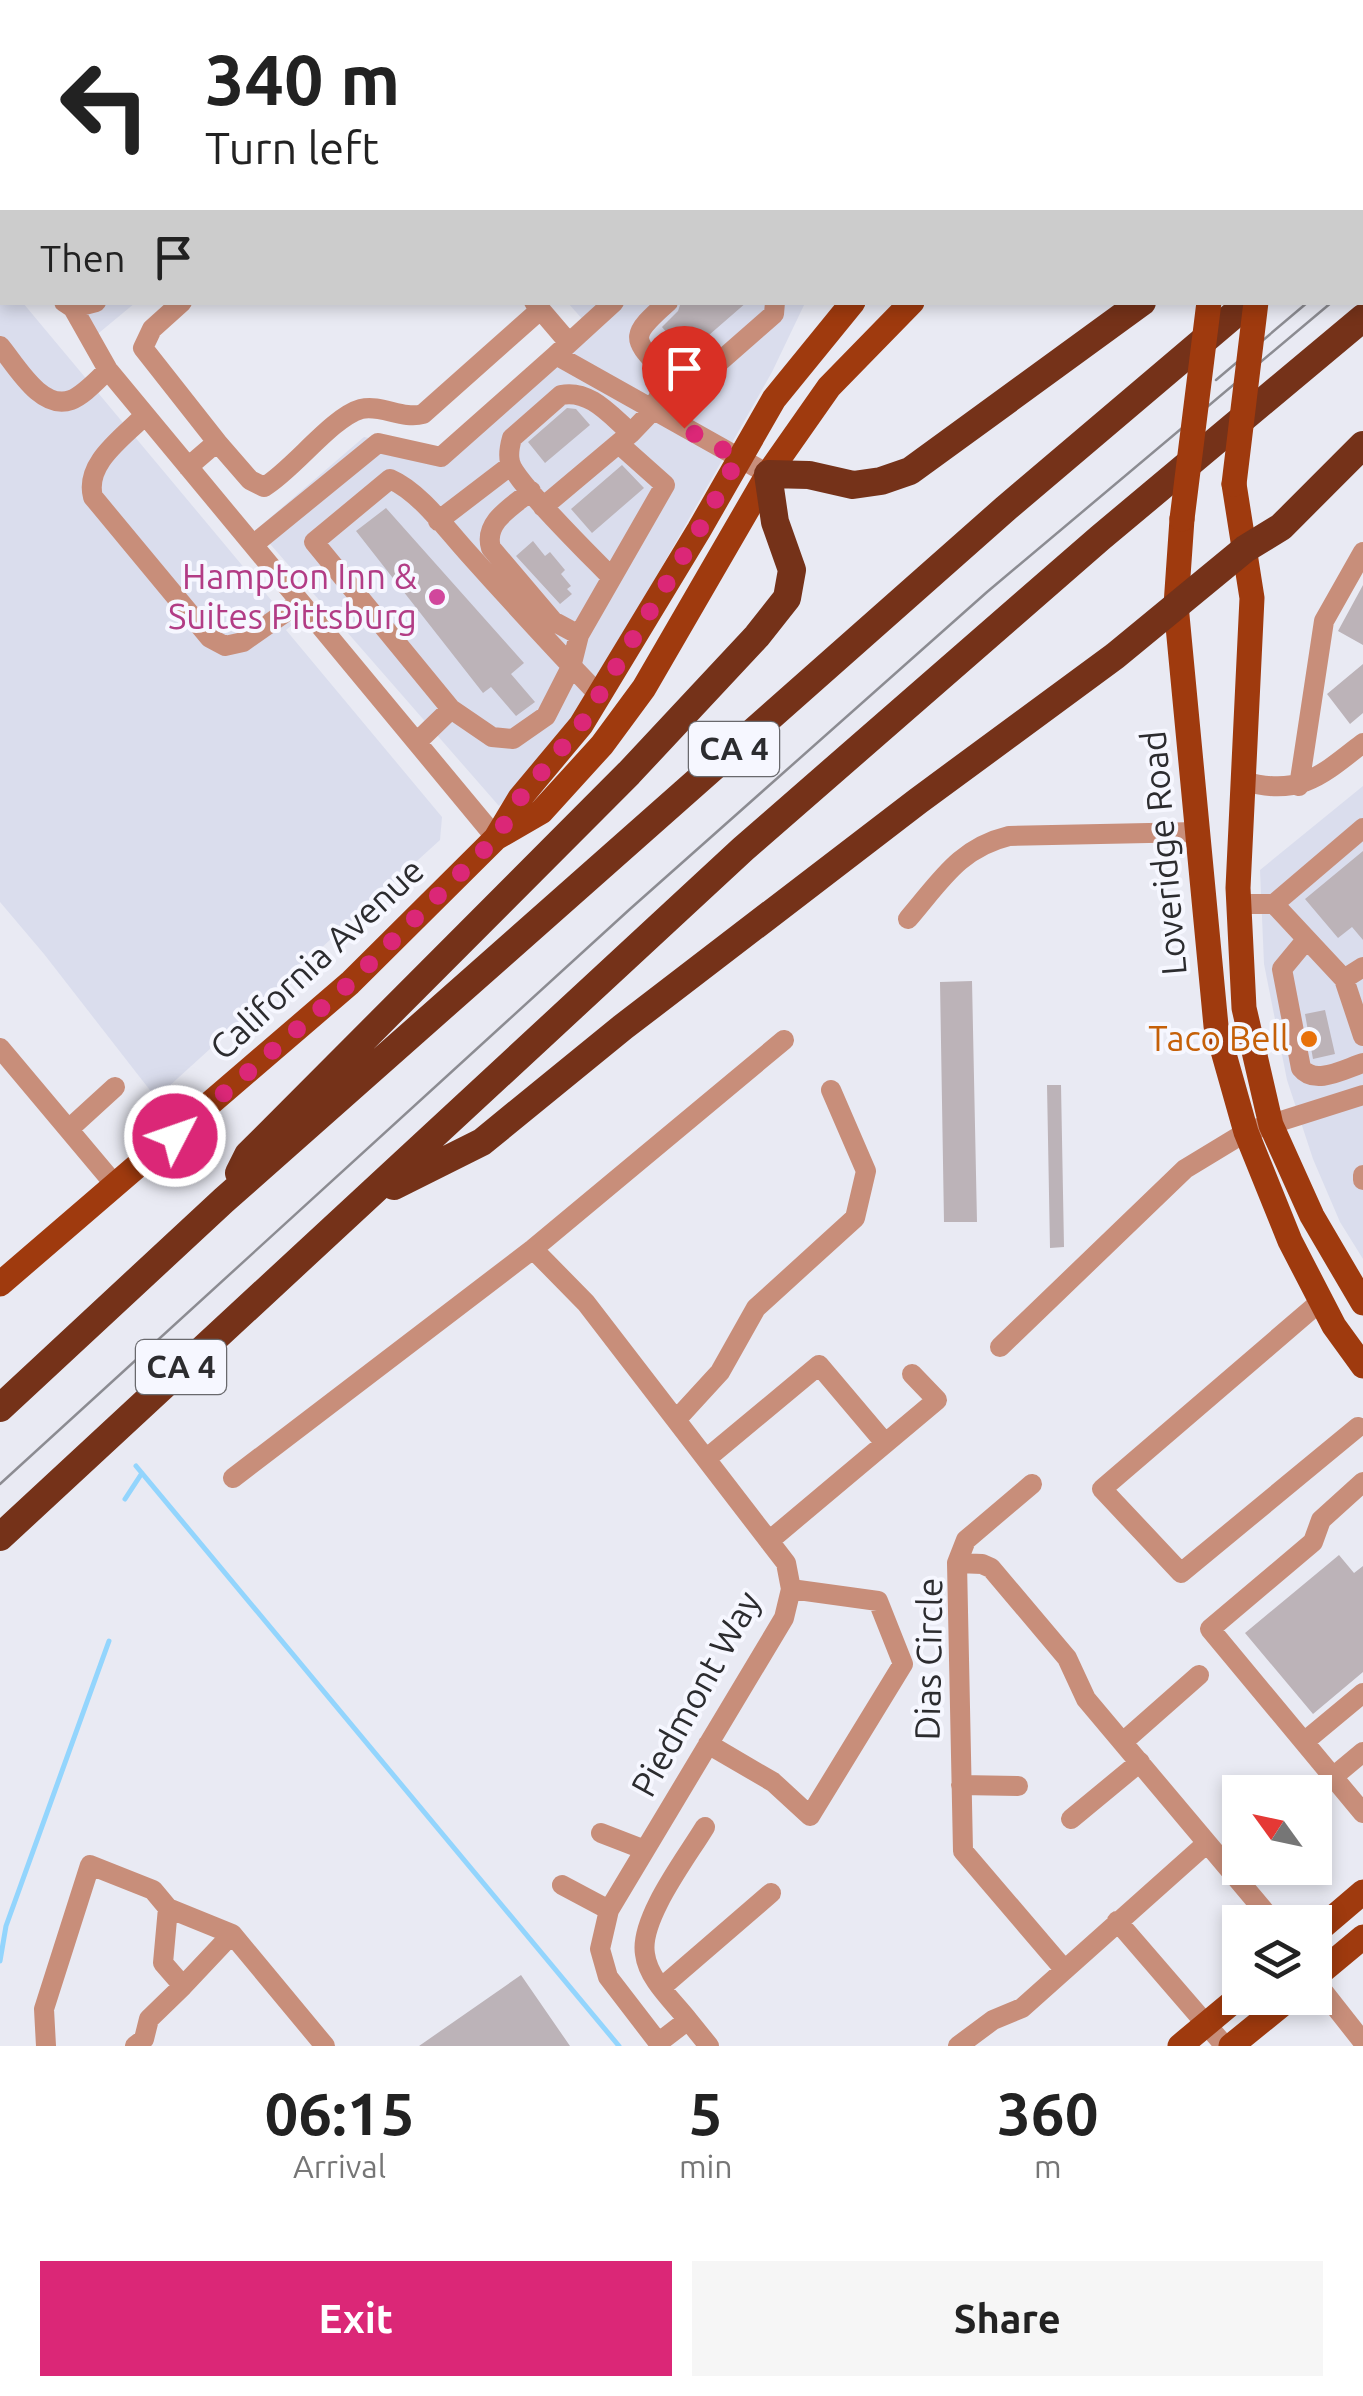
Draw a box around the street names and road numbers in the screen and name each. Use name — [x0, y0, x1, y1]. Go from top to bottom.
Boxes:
road number: CA 4 — [689, 722, 779, 776]
street label: Loveridge Road — [1132, 729, 1194, 977]
street label: California Avenue — [202, 849, 431, 1067]
road number: CA 4 — [136, 1340, 226, 1394]
street label: Dias Circle — [907, 1577, 949, 1741]
street label: Piedmont Way — [622, 1584, 768, 1803]

